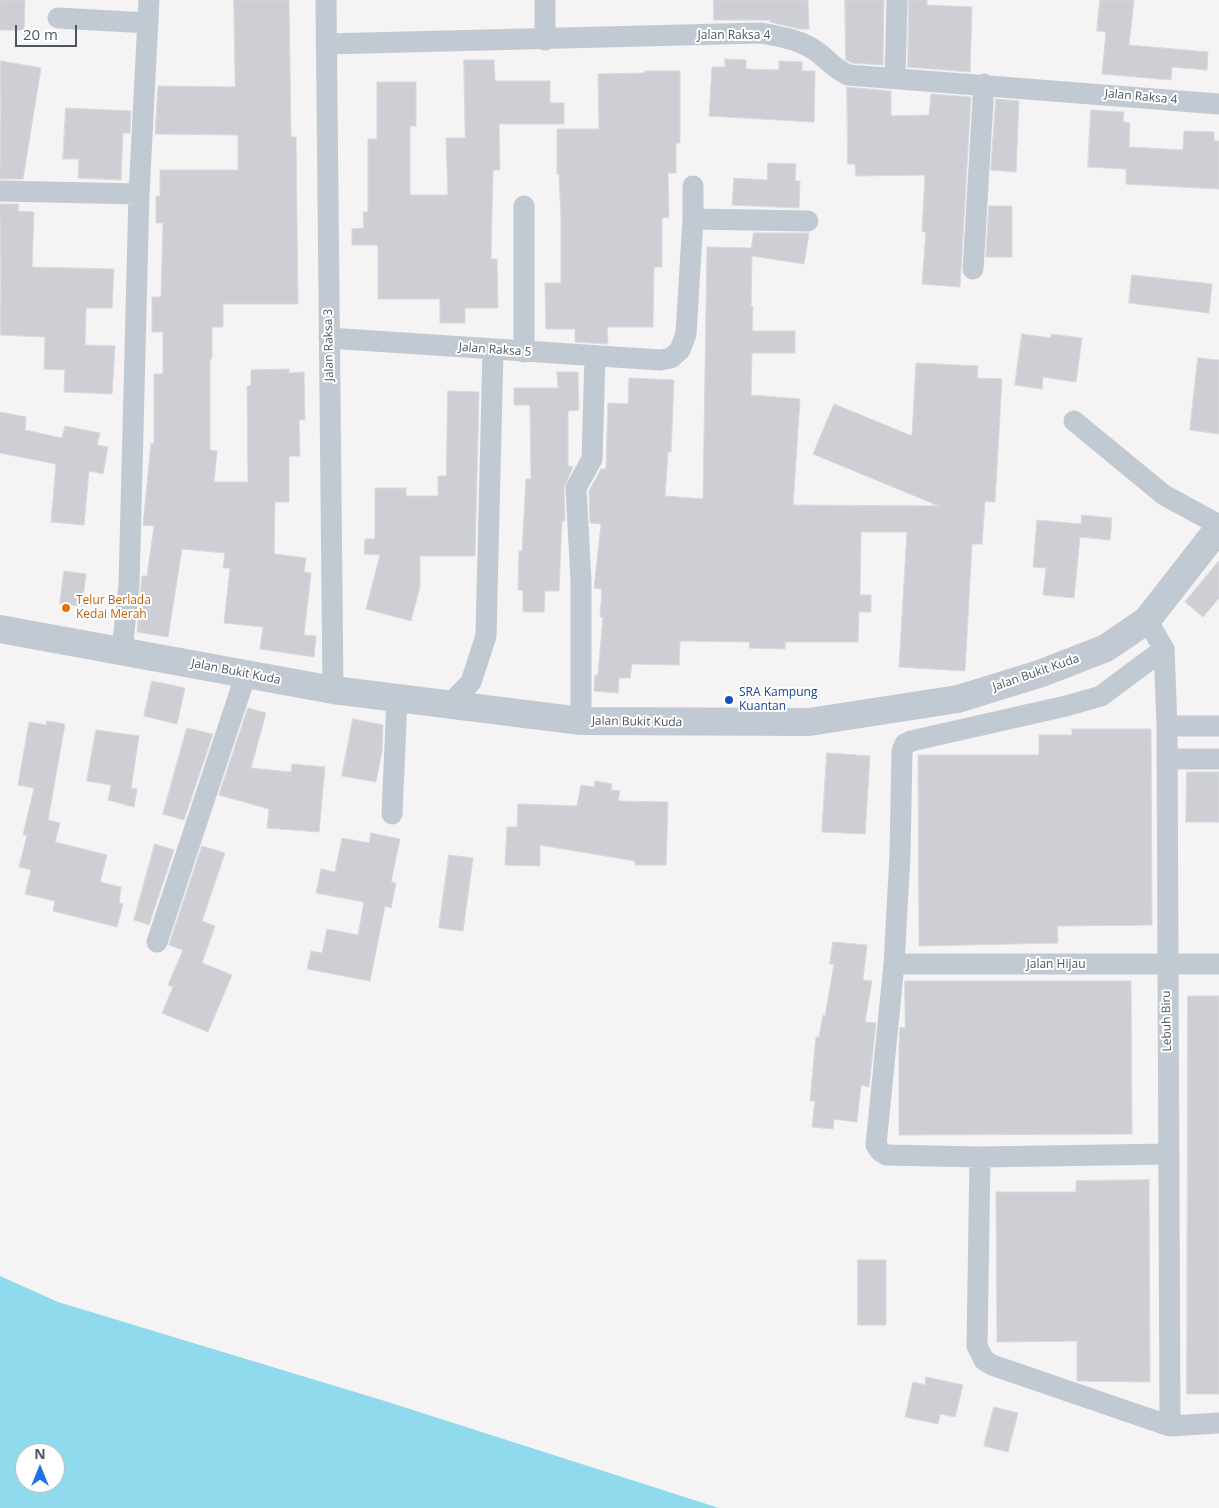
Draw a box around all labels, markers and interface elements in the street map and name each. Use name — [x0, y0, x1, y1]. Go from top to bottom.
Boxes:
scale bar — [18, 15, 80, 47]
text: 20 m — [23, 24, 58, 44]
street label: Jalan Raksa 4 — [698, 29, 770, 43]
street label: Jalan Raksa 4 — [1104, 87, 1178, 107]
street label: Jalan Raksa 3 — [321, 308, 337, 382]
street label: Jalan Raksa 5 — [458, 340, 532, 360]
place label: Telur Berlada Kedai Merah — [76, 594, 151, 622]
marker: Telur Berlada Kedai Merah — [60, 602, 72, 614]
street label: Jalan Bukit Kuda — [991, 651, 1081, 695]
street label: Jalan Bukit Kuda — [190, 656, 282, 688]
place label: SRA Kampung Kuantan — [739, 686, 817, 714]
marker: SRA Kampung Kuantan — [723, 694, 735, 706]
street label: Jalan Bukit Kuda — [592, 714, 682, 730]
street label: Jalan Hijau — [1027, 958, 1085, 972]
street label: Lebuh Biru — [1159, 990, 1175, 1052]
north arrow — [15, 1443, 65, 1493]
text: N — [34, 1444, 46, 1463]

